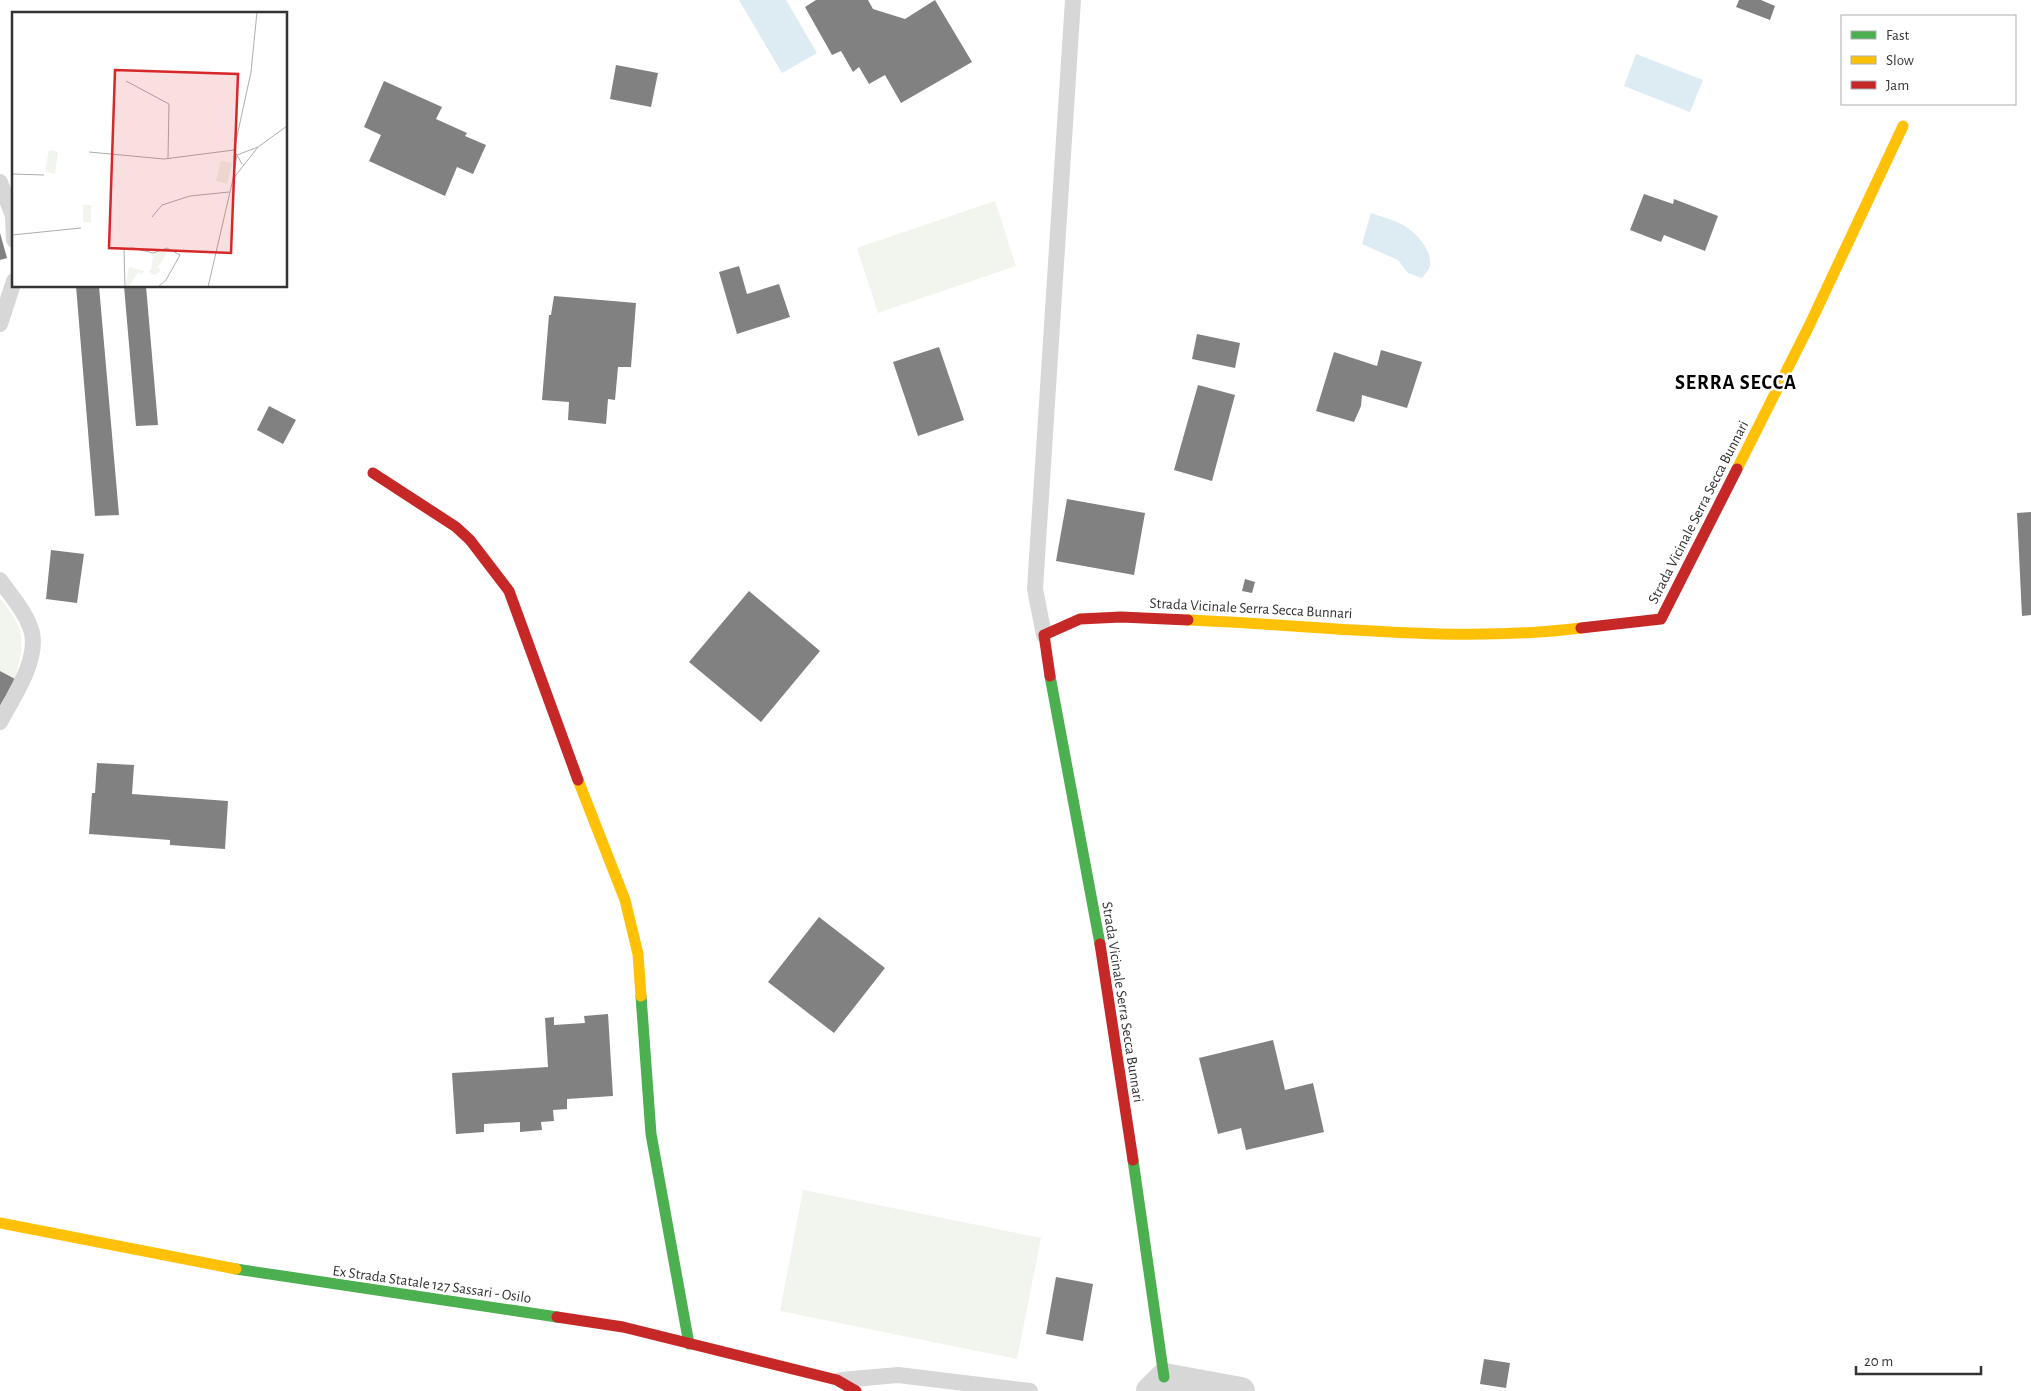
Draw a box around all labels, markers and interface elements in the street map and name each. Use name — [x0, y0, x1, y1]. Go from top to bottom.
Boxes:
inset map — [12, 12, 288, 288]
legend — [1841, 15, 2016, 105]
text: Fast — [1886, 28, 1910, 43]
text: Slow — [1886, 53, 1914, 68]
text: Jam — [1886, 78, 1909, 93]
district label: SERRA SECCA — [1675, 373, 1797, 393]
street label: Strada Vicinale Serra Secca Bunnari — [1646, 418, 1751, 606]
street label: Strada Vicinale Serra Secca Bunnari — [1149, 596, 1353, 621]
street label: Strada Vicinale Serra Secca Bunnari — [1099, 901, 1146, 1104]
street label: Ex Strada Statale 127 Sassari - Osilo — [332, 1263, 532, 1306]
scale bar — [1856, 1344, 1981, 1376]
text: 20 m — [1864, 1354, 1893, 1369]

